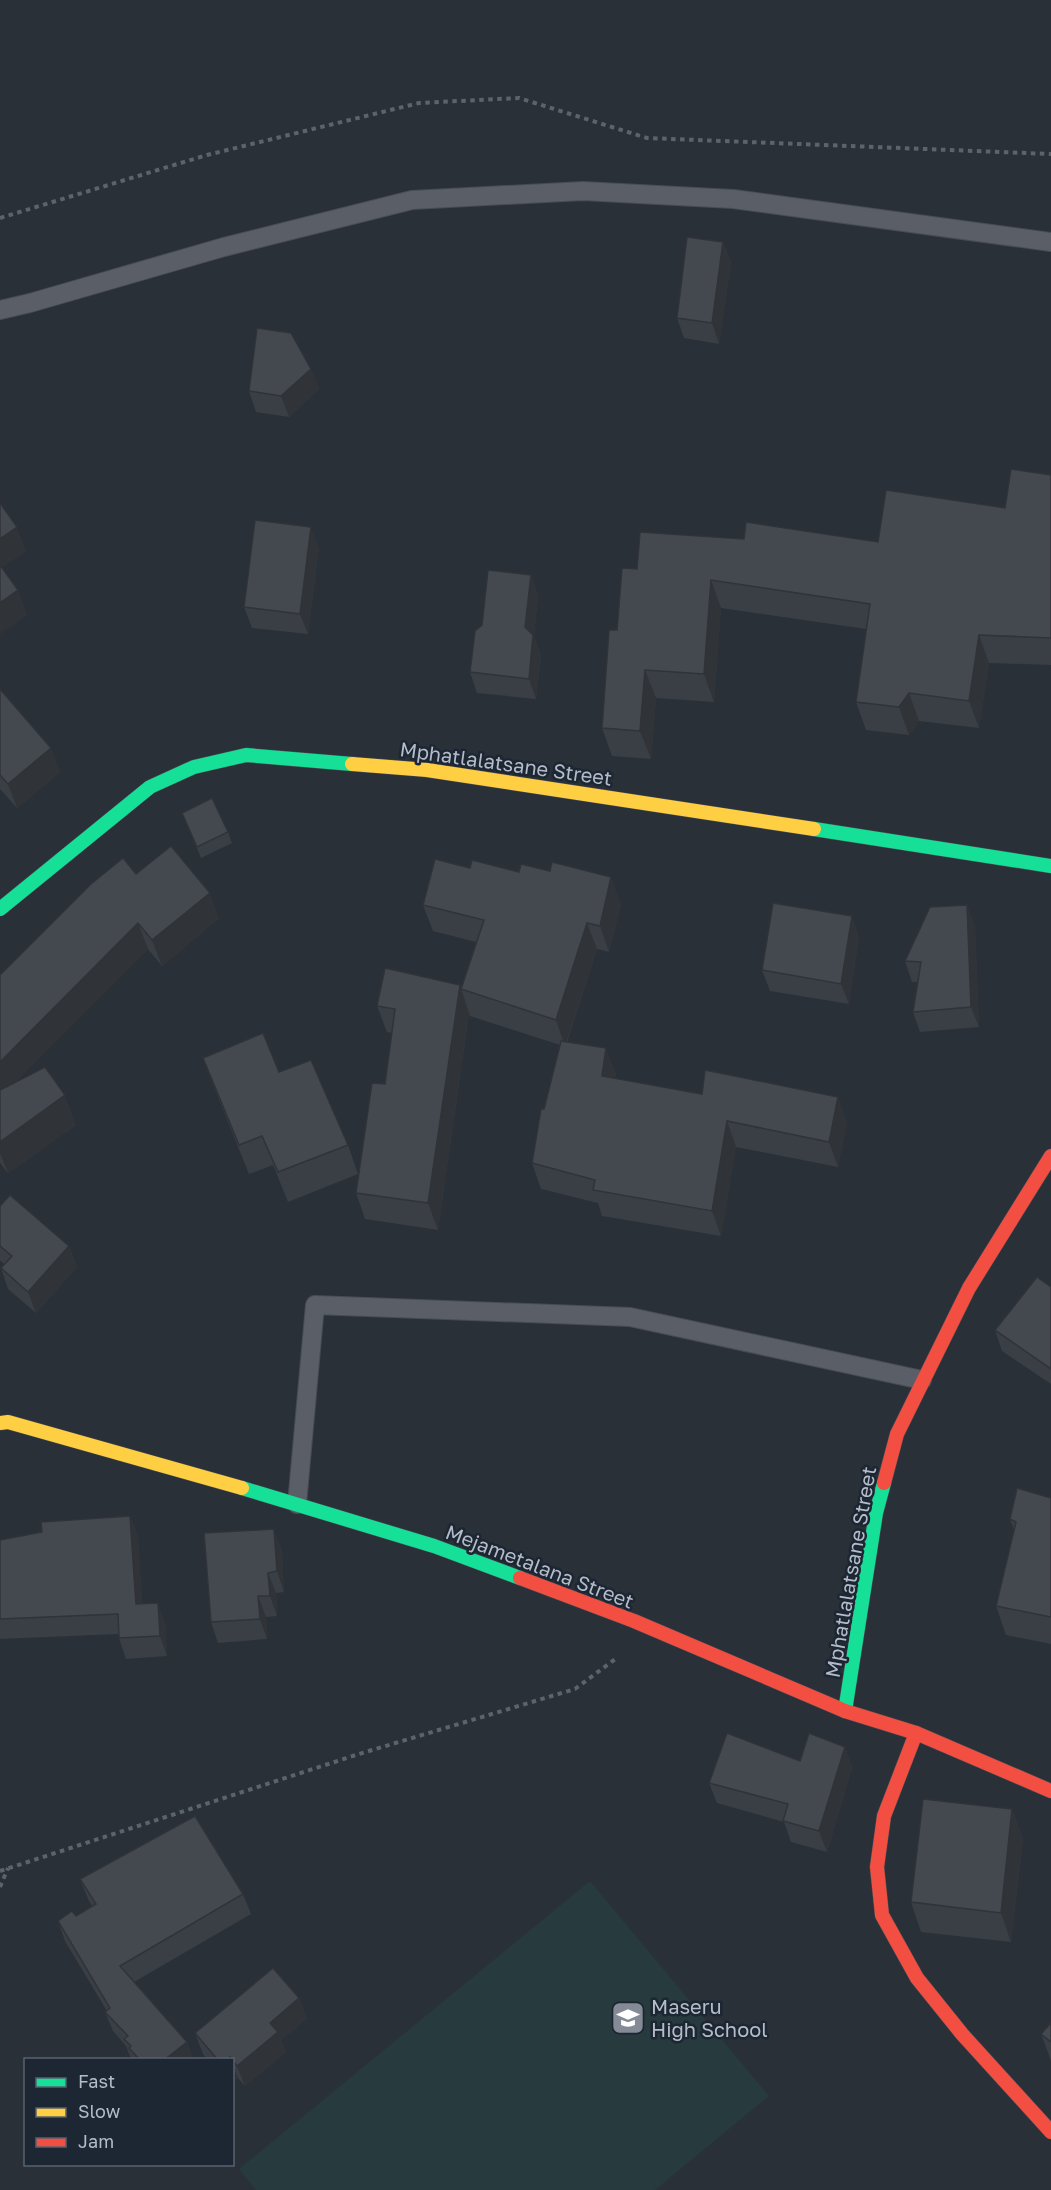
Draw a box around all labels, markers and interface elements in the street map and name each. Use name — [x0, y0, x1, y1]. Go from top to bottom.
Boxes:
street label: Mphatlalatsane Street — [398, 736, 614, 790]
street label: Mphatlalatsane Street — [820, 1464, 880, 1680]
street label: Mejametalana Street — [443, 1519, 637, 1613]
place label: Maseru High School — [651, 1994, 768, 2041]
school or university icon: Maseru High School — [610, 2000, 646, 2036]
legend — [24, 2058, 234, 2166]
text: Fast — [78, 2070, 115, 2092]
text: Slow — [78, 2100, 121, 2122]
text: Jam — [78, 2130, 114, 2152]

